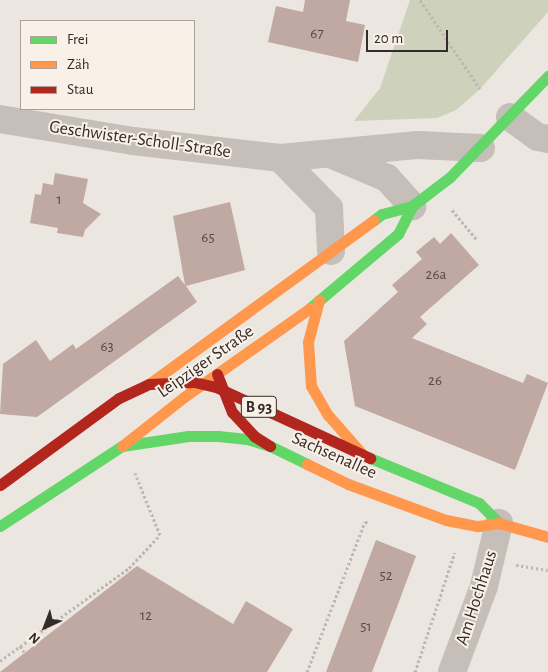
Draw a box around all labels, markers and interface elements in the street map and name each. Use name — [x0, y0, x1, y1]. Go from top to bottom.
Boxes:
legend — [20, 20, 195, 110]
scale bar — [368, 20, 450, 52]
house number: 67 — [310, 25, 324, 43]
text: 20 m — [374, 31, 403, 46]
text: Frei — [67, 32, 88, 47]
text: Zäh — [67, 57, 90, 72]
text: Stau — [67, 82, 93, 97]
street label: Geschwister-Scholl-Straße — [48, 117, 232, 163]
house number: 1 — [56, 191, 62, 209]
house number: 65 — [201, 229, 215, 247]
house number: 26a — [426, 266, 446, 284]
street label: Leipziger Straße — [154, 321, 258, 403]
house number: 63 — [100, 338, 114, 356]
house number: 26 — [428, 372, 442, 390]
road number: B 93 — [240, 394, 278, 421]
street label: Sachsenallee — [288, 428, 380, 484]
street label: Am Hochhaus — [452, 548, 502, 648]
house number: 52 — [379, 567, 393, 585]
north arrow — [20, 602, 70, 652]
house number: 12 — [140, 607, 152, 625]
house number: 51 — [360, 618, 372, 636]
text: N — [26, 630, 43, 646]

